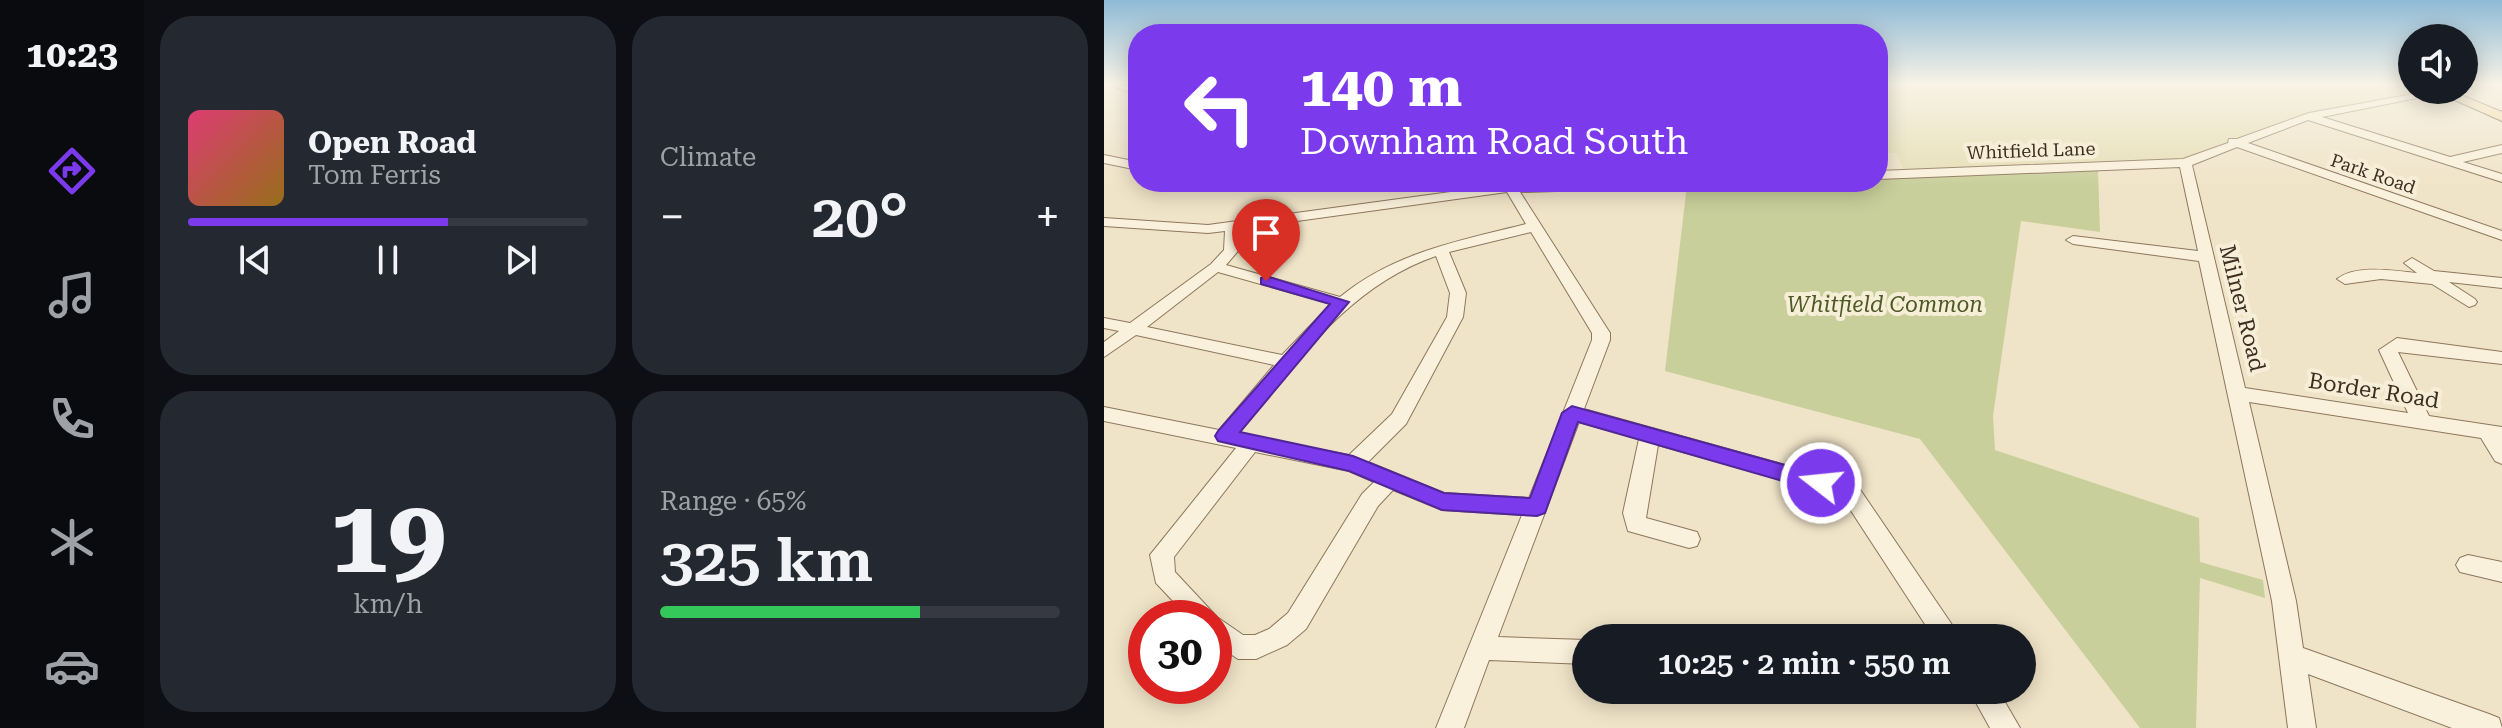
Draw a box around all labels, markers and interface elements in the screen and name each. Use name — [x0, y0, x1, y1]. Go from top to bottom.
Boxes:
map controls — [2398, 24, 2478, 104]
button: sound — [2398, 24, 2478, 104]
text: 10:23 — [26, 34, 118, 76]
text: 140 m — [1300, 54, 1462, 120]
icon: left — [1168, 56, 1272, 160]
text: Downham Road South — [1300, 121, 1688, 163]
text: Open Road — [308, 125, 476, 160]
street label: Whitfield Lane — [1966, 138, 2096, 163]
text: Climate — [660, 142, 756, 172]
icon: directions — [44, 143, 100, 199]
street label: Park Road — [2328, 149, 2419, 198]
text: Tom Ferris — [308, 160, 441, 190]
text: 20° — [812, 181, 908, 252]
text: − — [660, 191, 685, 243]
text: + — [1035, 191, 1060, 243]
pin — [1232, 199, 1300, 281]
icon: arrive — [1244, 211, 1288, 255]
icon: previous — [233, 238, 277, 282]
icon: pause — [366, 238, 410, 282]
icon: next — [499, 238, 543, 282]
street label: Milner Road — [2215, 242, 2270, 374]
icon: music — [44, 267, 100, 323]
park label: Whitfield Common — [1787, 292, 1983, 317]
street label: Border Road — [2307, 368, 2441, 413]
icon: phone — [44, 391, 100, 447]
position arrow — [1779, 441, 1863, 525]
text: 19 — [330, 476, 446, 597]
text: Range · 65% — [660, 486, 806, 516]
icon: climate — [44, 514, 100, 570]
text: 325 km — [660, 525, 873, 596]
text: km/h — [353, 589, 423, 619]
speed limit sign: 30 — [1128, 600, 1232, 704]
icon: car — [44, 638, 100, 694]
text: 10:25 · 2 min · 550 m — [1658, 646, 1950, 681]

